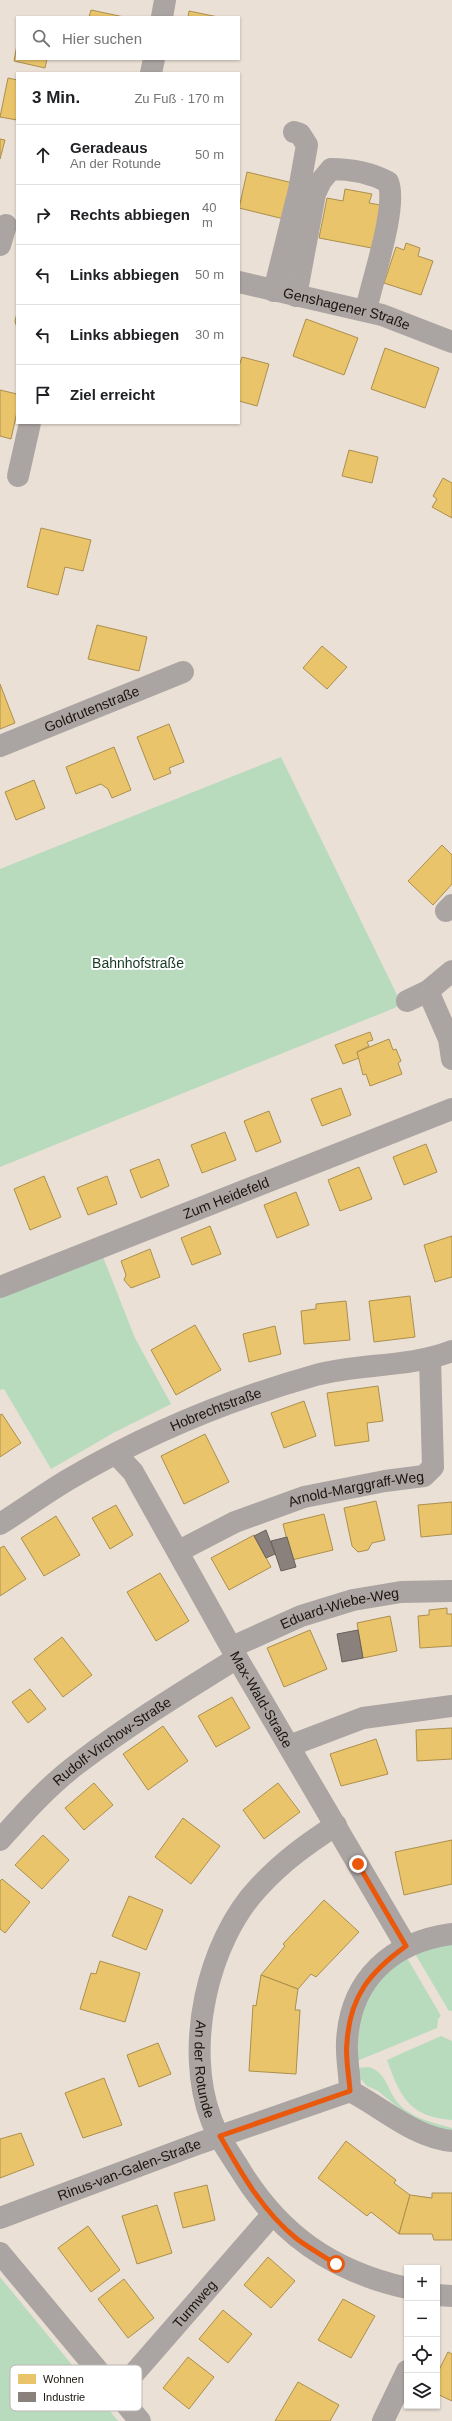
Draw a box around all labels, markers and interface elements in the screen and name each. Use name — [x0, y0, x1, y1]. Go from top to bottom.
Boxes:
search box — [16, 16, 240, 60]
icon: search — [30, 27, 52, 49]
text: Hier suchen — [62, 30, 142, 47]
text: 3 Min. — [32, 88, 80, 107]
text: Zu Fuß · 170 m — [134, 91, 224, 106]
text: Geradeaus — [70, 139, 148, 156]
icon: ahead — [32, 144, 54, 166]
text: 50 m — [195, 147, 224, 162]
text: An der Rotunde — [70, 156, 161, 171]
text: 40 m — [202, 200, 217, 230]
icon: right — [32, 204, 54, 226]
text: Rechts abbiegen — [70, 206, 190, 223]
icon: left — [32, 264, 54, 286]
text: Links abbiegen — [70, 266, 179, 283]
text: 50 m — [195, 267, 224, 282]
street label: Genshagener Straße — [282, 284, 413, 333]
icon: left — [32, 324, 54, 346]
text: Links abbiegen — [70, 326, 179, 343]
text: 30 m — [195, 327, 224, 342]
icon: arrive — [32, 384, 54, 406]
text: Ziel erreicht — [70, 386, 155, 403]
street label: Goldrutenstraße — [42, 682, 142, 735]
park label: Bahnhofstraße — [92, 955, 184, 971]
street label: Zum Heidefeld — [181, 1174, 271, 1222]
street label: Hobrechtstraße — [168, 1384, 264, 1434]
street label: Arnold-Marggraff-Weg — [286, 1468, 425, 1510]
street label: Eduard-Wiebe-Weg — [278, 1584, 400, 1632]
street label: Max-Wald-Straße — [227, 1648, 296, 1751]
street label: Rudolf-Virchow-Straße — [49, 1693, 174, 1789]
route end — [349, 1855, 367, 1873]
street label: An der Rotunde — [192, 2020, 218, 2120]
street label: Rinus-van-Galen-Straße — [55, 2135, 203, 2204]
route start — [327, 2255, 345, 2273]
map controls — [404, 2265, 440, 2409]
button: + — [404, 2265, 440, 2301]
street label: Turmweg — [169, 2277, 220, 2331]
button: − — [404, 2301, 440, 2337]
button: locate — [404, 2337, 440, 2373]
legend — [10, 2365, 142, 2411]
text: Wohnen — [43, 2373, 84, 2385]
button: layers — [404, 2373, 440, 2409]
text: Industrie — [43, 2391, 85, 2403]

